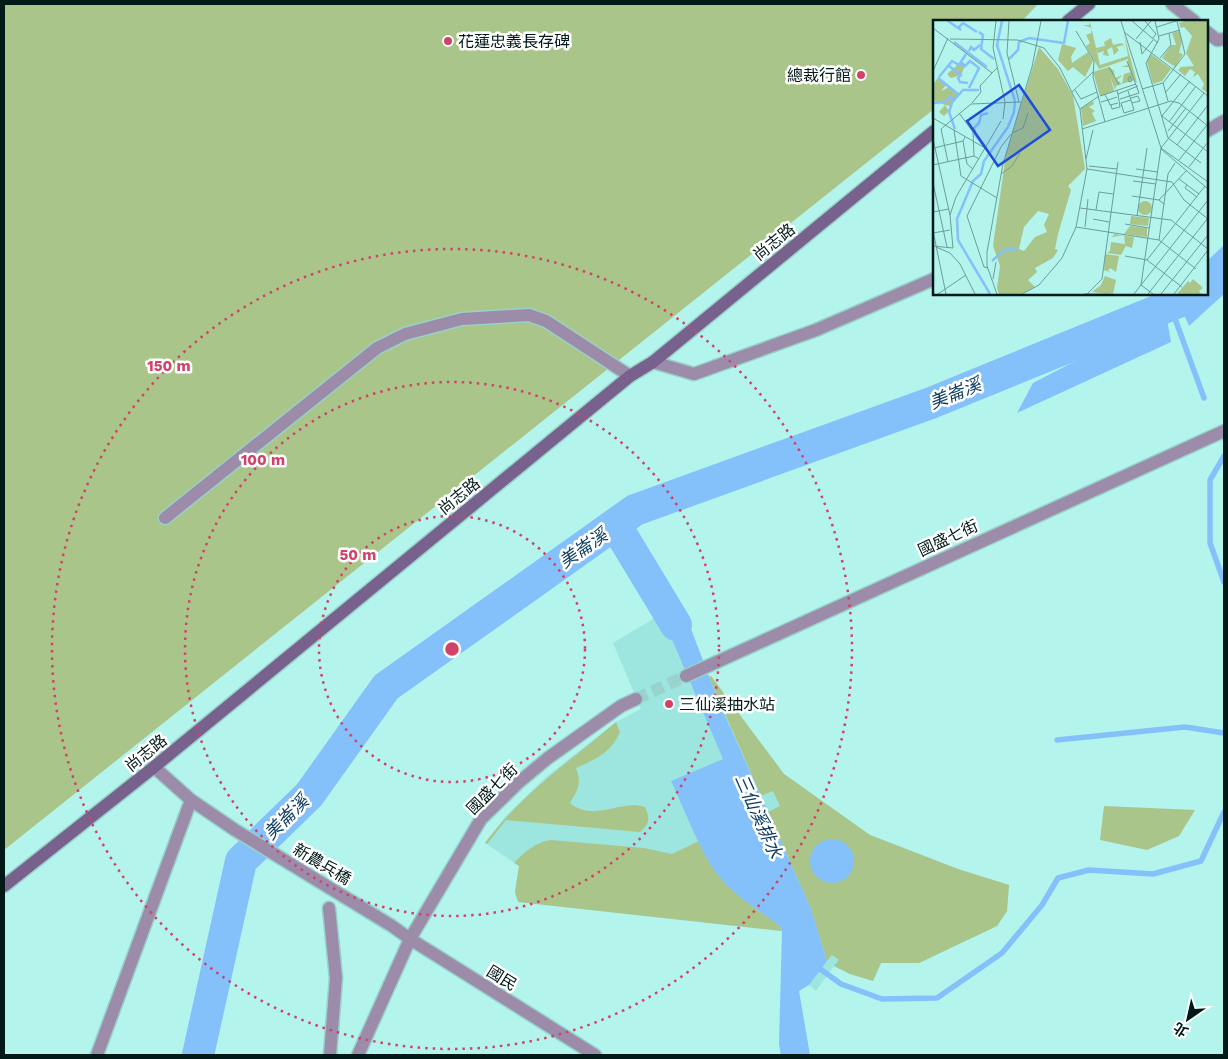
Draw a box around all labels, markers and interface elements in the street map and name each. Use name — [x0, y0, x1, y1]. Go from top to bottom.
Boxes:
inset map — [933, 20, 1208, 295]
place label: 花蓮忠義長存碑 — [458, 32, 570, 51]
marker: 花蓮忠義長存碑 — [442, 35, 454, 47]
place label: 總裁行館 — [787, 66, 851, 85]
marker: 總裁行館 — [855, 69, 867, 81]
street label: 尚志路 — [749, 220, 799, 264]
text: 150 m — [147, 357, 191, 375]
water label: 美崙溪 — [926, 372, 987, 413]
text: 100 m — [241, 451, 285, 469]
street label: 尚志路 — [434, 474, 484, 518]
street label: 國盛七街 — [915, 516, 981, 560]
water label: 美崙溪 — [555, 522, 614, 572]
text: 50 m — [340, 546, 376, 564]
centre of rings — [443, 640, 461, 658]
place label: 三仙溪抽水站 — [679, 695, 775, 714]
marker: 三仙溪抽水站 — [663, 698, 675, 710]
street label: 尚志路 — [121, 731, 171, 775]
street label: 國盛七街 — [463, 760, 521, 818]
water label: 三仙溪排水 — [731, 771, 787, 862]
water label: 美崙溪 — [259, 788, 315, 844]
street label: 新農兵橋 — [290, 839, 354, 889]
street label: 國民 — [483, 961, 521, 995]
north arrow — [1163, 994, 1213, 1044]
text: 北 — [1170, 1019, 1191, 1040]

